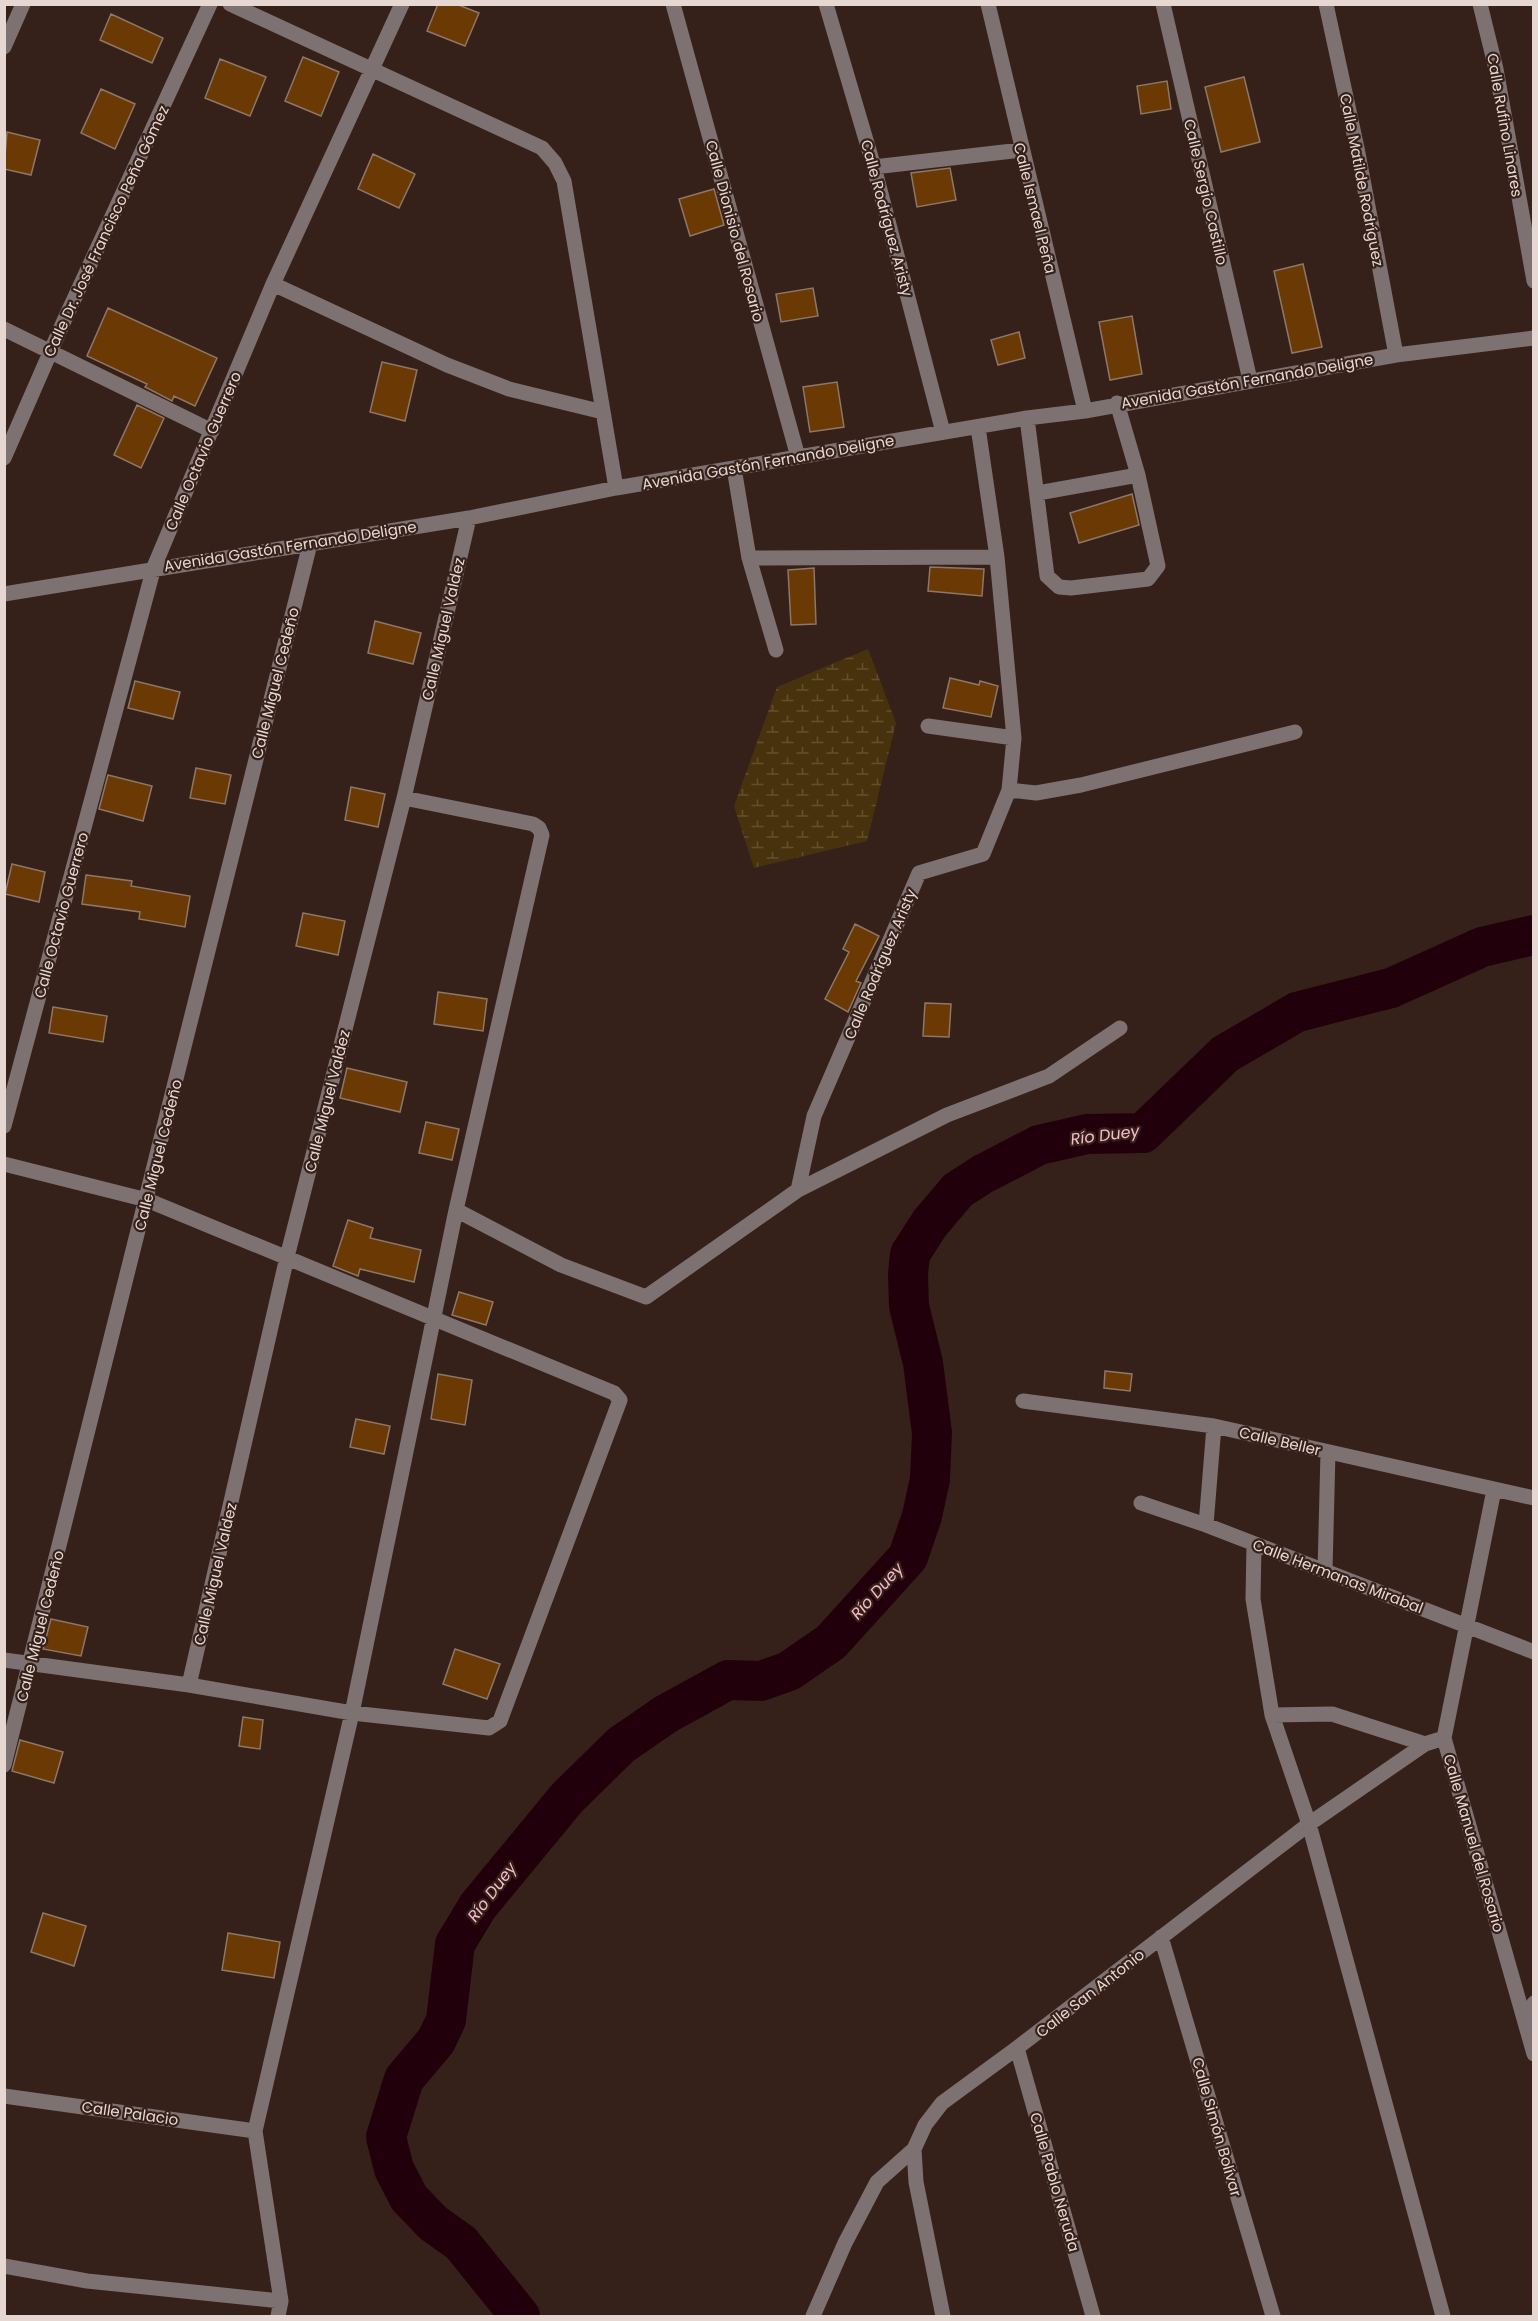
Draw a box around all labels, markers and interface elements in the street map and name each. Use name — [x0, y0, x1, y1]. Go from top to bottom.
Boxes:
street label: Calle Rufino Linares — [1482, 51, 1528, 199]
street label: Calle Matilde Rodríguez — [1335, 92, 1389, 268]
street label: Calle Dr. José Francisco Peña Gómez — [38, 102, 174, 360]
street label: Calle Sergio Castillo — [1179, 117, 1233, 267]
street label: Calle Rodríguez Aristy — [856, 137, 918, 299]
street label: Calle Dionisio del Rosario — [701, 138, 769, 324]
street label: Calle Ismael Peña — [1009, 140, 1061, 276]
street label: Avenida Gastón Fernando Deligne — [1119, 348, 1375, 414]
street label: Calle Octavio Guerrero — [160, 368, 246, 534]
street label: Avenida Gastón Fernando Deligne — [640, 429, 896, 495]
street label: Avenida Gastón Fernando Deligne — [162, 516, 418, 576]
street label: Calle Miguel Valdez — [416, 555, 470, 702]
street label: Calle Miguel Cedeño — [246, 605, 304, 761]
street label: Calle Octavio Guerrero — [29, 830, 93, 1000]
street label: Calle Rodríguez Aristy — [839, 885, 921, 1042]
street label: Calle Miguel Valdez — [299, 1027, 355, 1174]
street label: Calle Miguel Cedeño — [129, 1077, 187, 1233]
water label: Río Duey — [1069, 1119, 1142, 1151]
street label: Calle Beller — [1237, 1421, 1323, 1461]
street label: Calle Miguel Valdez — [188, 1500, 242, 1647]
street label: Calle Hermanas Mirabal — [1250, 1534, 1426, 1618]
street label: Calle Miguel Cedeño — [11, 1548, 69, 1704]
water label: Río Duey — [845, 1557, 909, 1624]
street label: Calle Manuel del Rosario — [1438, 1751, 1510, 1935]
water label: Río Duey — [462, 1857, 523, 1927]
street label: Calle San Antonio — [1031, 1944, 1149, 2042]
street label: Calle Simón Bolívar — [1187, 2055, 1247, 2199]
street label: Calle Palacio — [80, 2096, 180, 2130]
street label: Calle Pablo Neruda — [1025, 2110, 1085, 2254]

